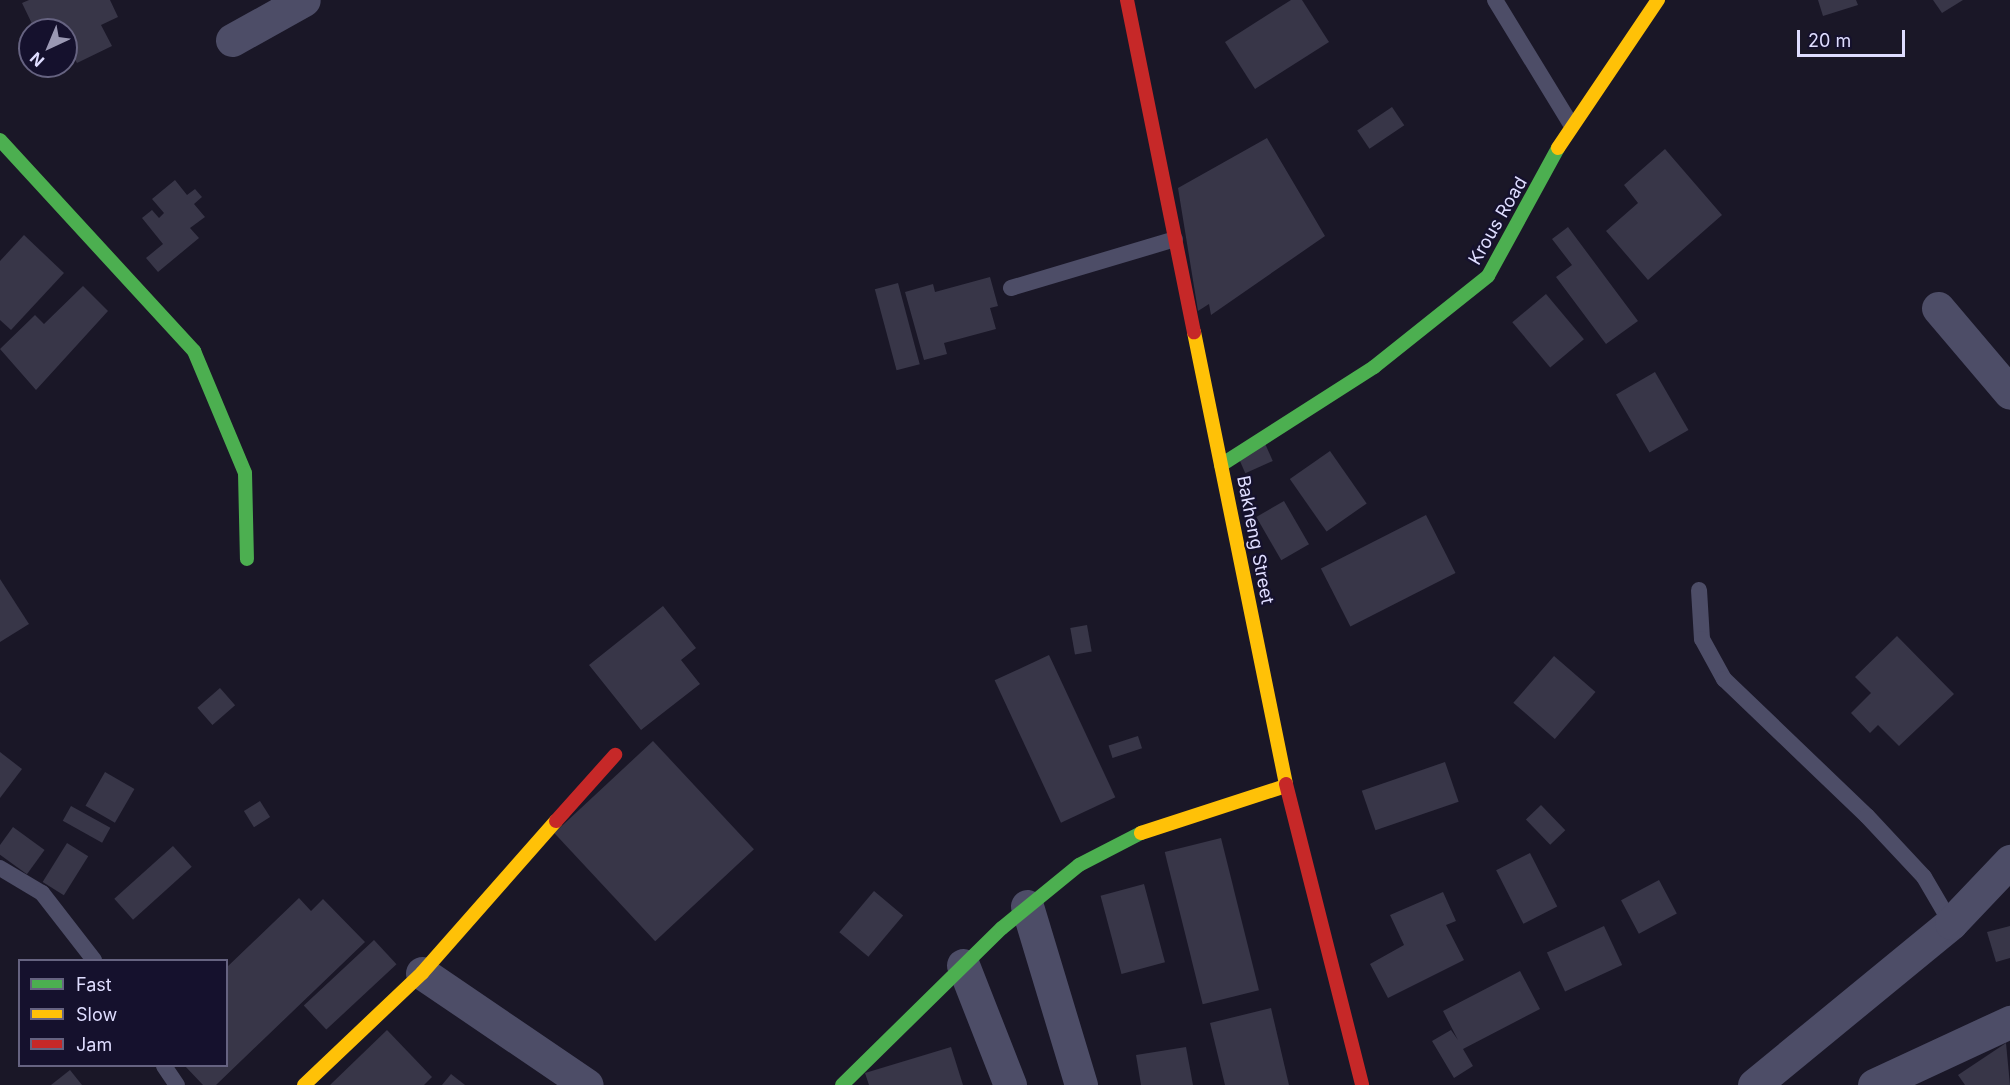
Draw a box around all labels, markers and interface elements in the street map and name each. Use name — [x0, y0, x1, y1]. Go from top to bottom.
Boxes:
north arrow — [18, 18, 78, 78]
scale bar — [1800, 18, 1908, 56]
text: 20 m — [1808, 30, 1851, 51]
text: N — [26, 48, 48, 71]
street label: Krous Road — [1464, 173, 1532, 269]
street label: Bakheng Street — [1232, 474, 1278, 606]
legend — [18, 959, 228, 1067]
text: Fast — [76, 974, 112, 995]
text: Slow — [76, 1004, 117, 1025]
text: Jam — [76, 1034, 112, 1055]

